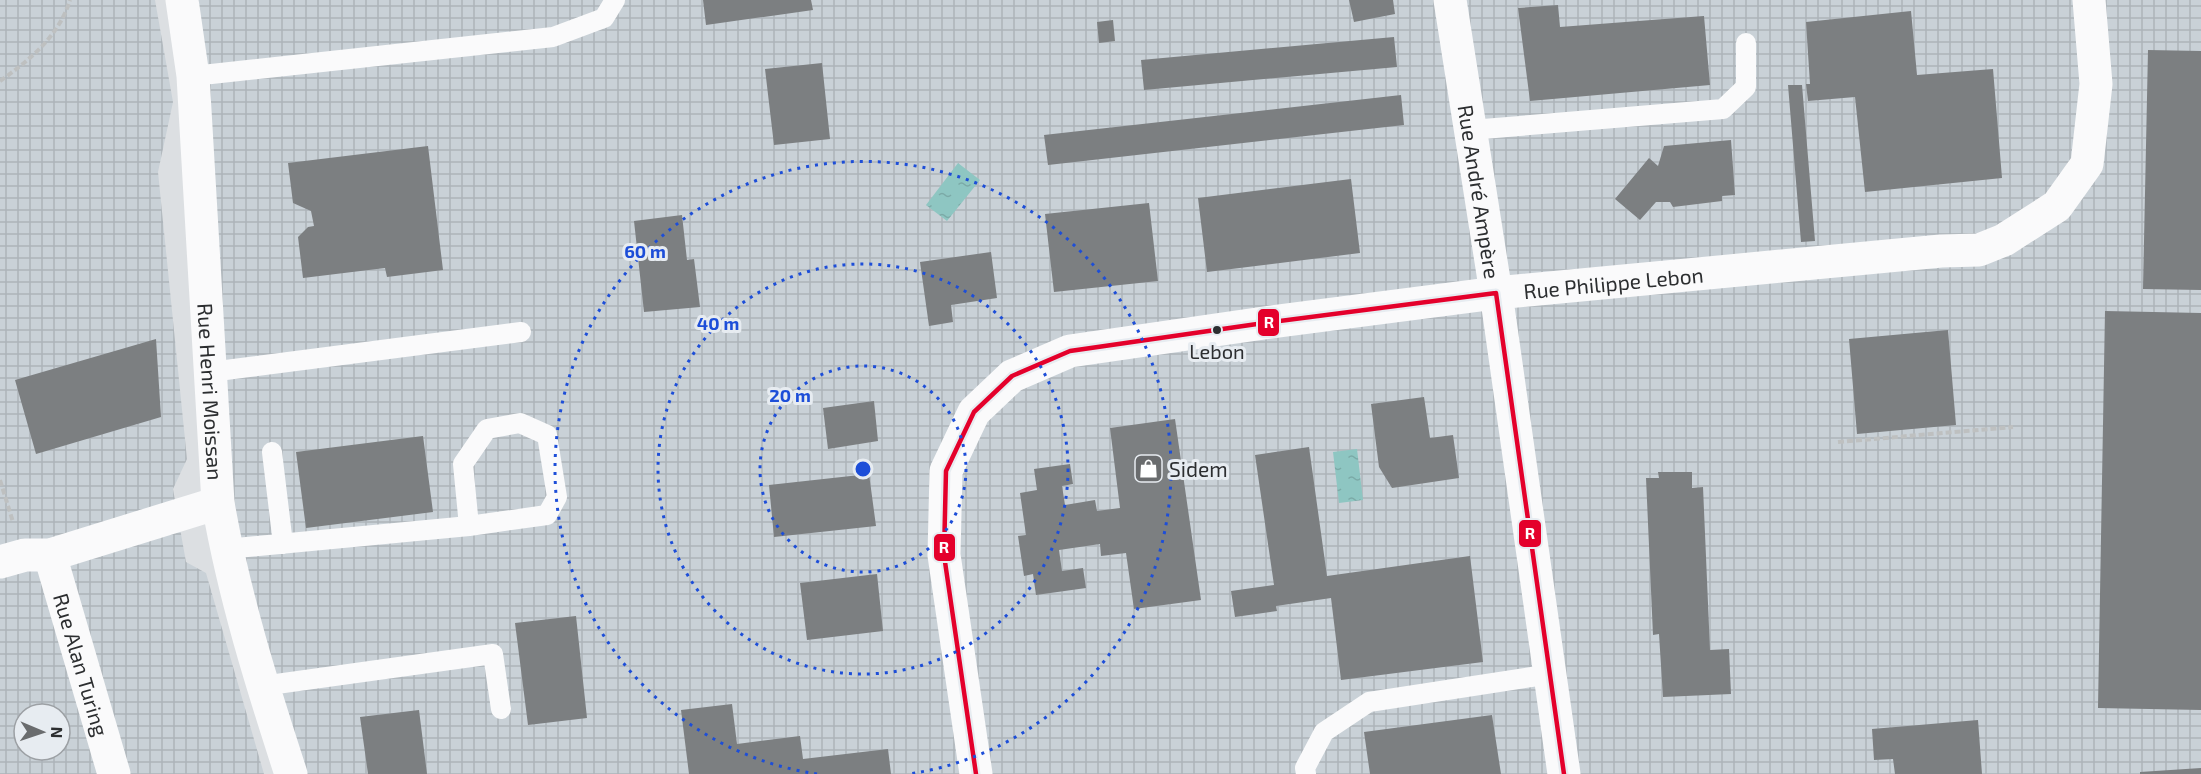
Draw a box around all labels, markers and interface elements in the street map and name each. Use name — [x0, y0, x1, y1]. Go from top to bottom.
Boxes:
street label: Rue André Ampère — [1454, 103, 1506, 280]
text: 60 m — [624, 240, 666, 262]
street label: Rue Philippe Lebon — [1522, 261, 1705, 303]
street label: Rue Henri Moissan — [194, 302, 229, 481]
line badge: R — [1257, 308, 1280, 337]
text: 40 m — [697, 312, 739, 334]
text: R — [1264, 312, 1274, 331]
marker: Lebon — [1211, 324, 1223, 336]
place label: Lebon — [1189, 339, 1245, 363]
text: 20 m — [769, 384, 811, 406]
shop icon: Sidem — [1132, 452, 1164, 484]
place label: Sidem — [1169, 456, 1228, 481]
centre of rings — [853, 459, 873, 479]
line badge: R — [1518, 519, 1542, 548]
text: R — [1525, 523, 1535, 542]
line badge: R — [933, 533, 956, 562]
text: R — [939, 537, 949, 556]
street label: Rue Alan Turing — [49, 590, 115, 739]
north arrow — [12, 702, 72, 762]
text: N — [48, 726, 67, 739]

